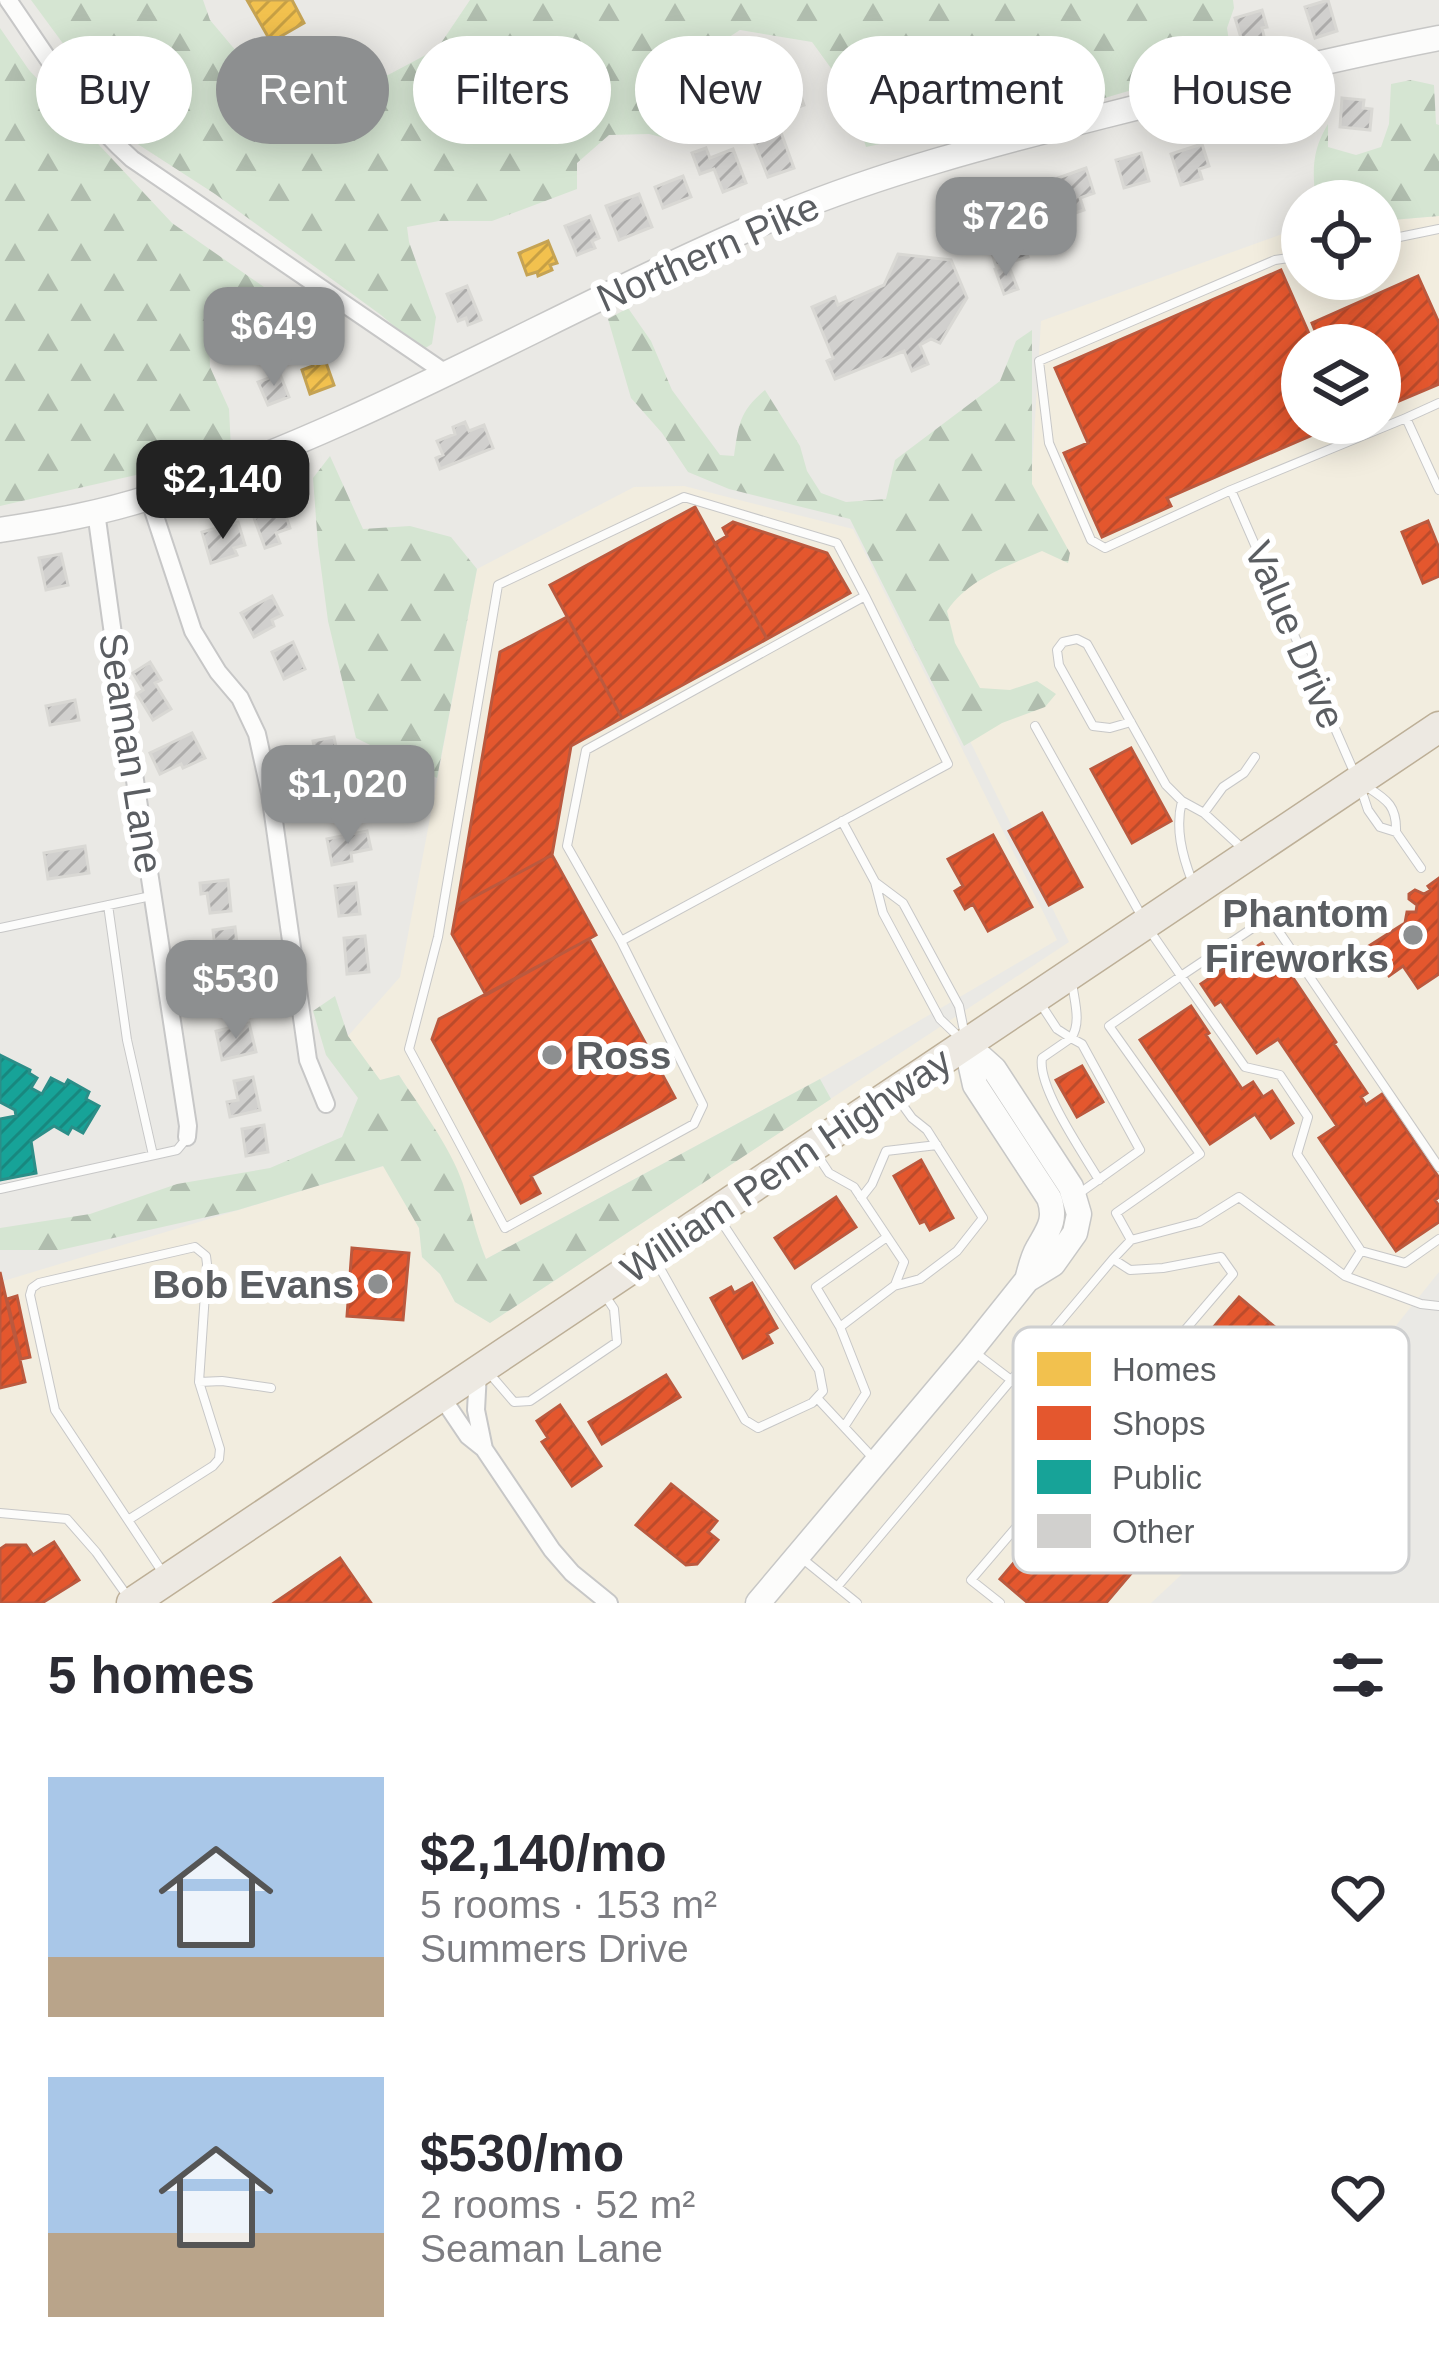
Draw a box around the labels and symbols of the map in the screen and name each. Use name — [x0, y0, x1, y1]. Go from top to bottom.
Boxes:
pin: $726 — [935, 177, 1077, 279]
street label: Northern Pike — [590, 184, 826, 320]
pin: $649 — [203, 287, 345, 389]
pin: $2,140 — [125, 440, 321, 542]
street label: Value Drive — [1236, 535, 1354, 735]
street label: Seaman Lane — [91, 630, 171, 876]
pin: $1,020 — [250, 745, 446, 847]
place label: Phantom Fireworks — [1205, 892, 1389, 980]
marker: Phantom Fireworks — [1400, 922, 1426, 948]
pin: $530 — [165, 940, 307, 1042]
place label: Ross — [576, 1034, 671, 1077]
street label: William Penn Highway — [613, 1038, 959, 1291]
marker: Ross — [539, 1042, 565, 1068]
place label: Bob Evans — [152, 1263, 354, 1306]
marker: Bob Evans — [365, 1271, 391, 1297]
legend — [1013, 1327, 1409, 1573]
text: Homes — [1112, 1351, 1217, 1388]
text: Shops — [1112, 1405, 1206, 1442]
text: Public — [1112, 1459, 1202, 1496]
text: Other — [1112, 1513, 1195, 1550]

